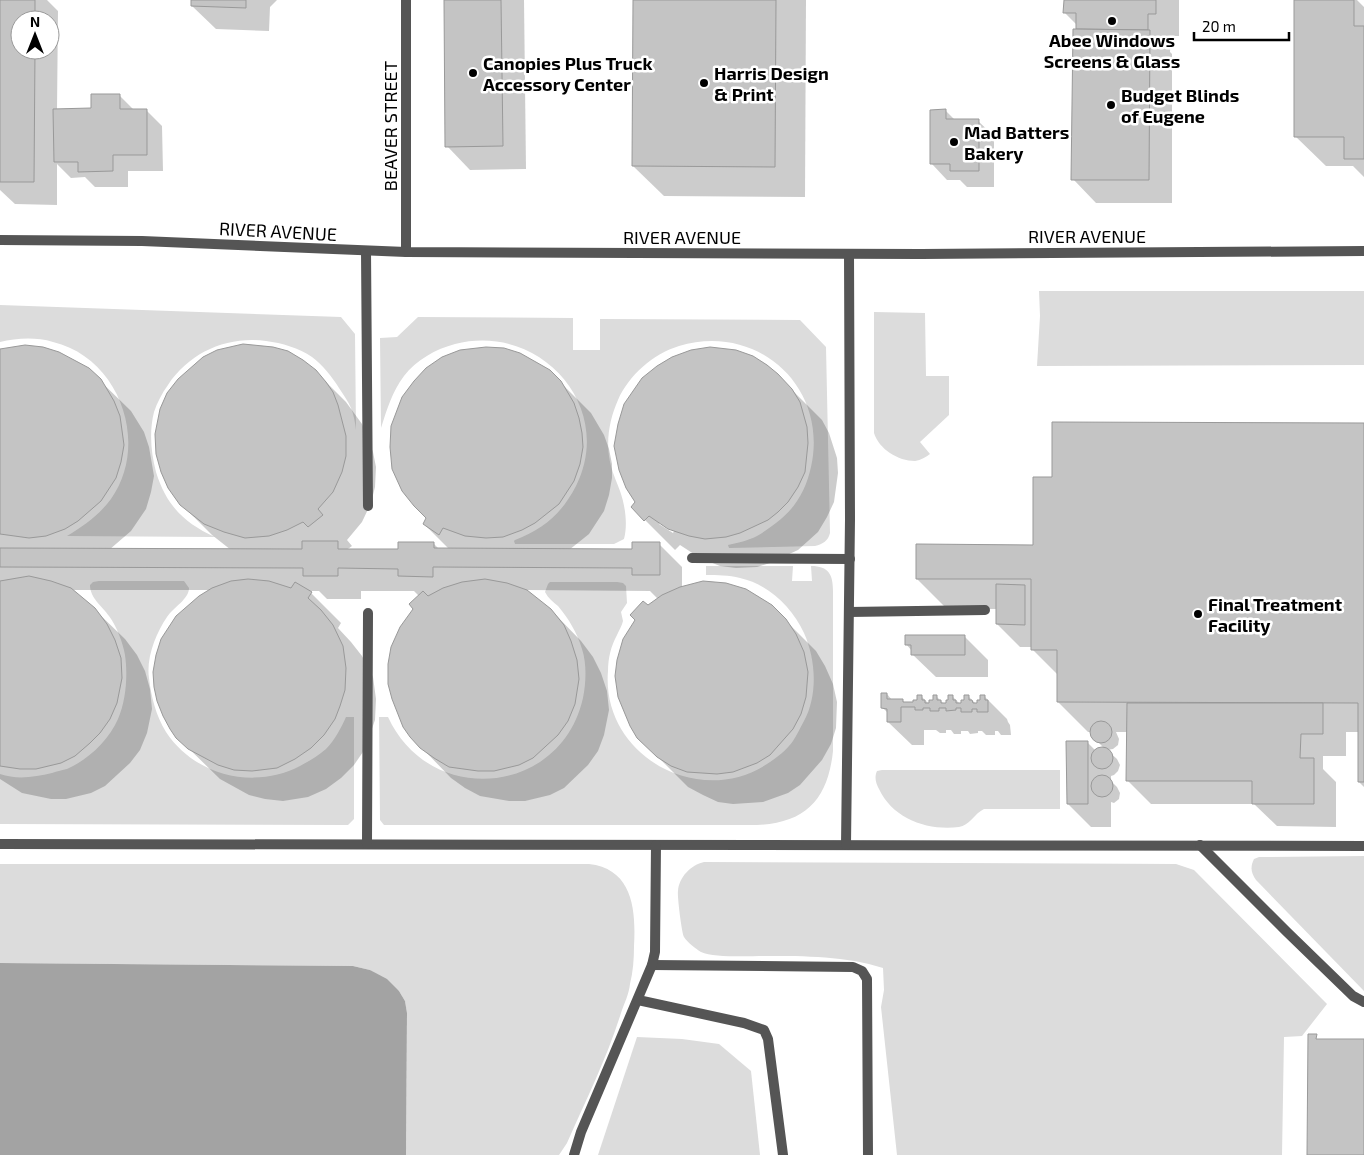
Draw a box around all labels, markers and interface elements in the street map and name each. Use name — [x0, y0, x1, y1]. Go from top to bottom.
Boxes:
north arrow — [10, 10, 60, 60]
scale bar — [1194, 10, 1289, 42]
text: N — [30, 13, 40, 30]
marker: Abee Windows Screens & Glass — [1106, 15, 1118, 27]
text: 20 m — [1202, 17, 1236, 35]
place label: Abee Windows Screens & Glass — [1044, 29, 1180, 72]
place label: Canopies Plus Truck Accessory Center — [483, 52, 652, 95]
street label: BEAVER STREET — [379, 60, 401, 191]
place label: Harris Design & Print — [714, 62, 829, 105]
marker: Canopies Plus Truck Accessory Center — [467, 67, 479, 79]
marker: Harris Design & Print — [698, 77, 710, 89]
place label: Budget Blinds of Eugene — [1121, 84, 1239, 127]
marker: Budget Blinds of Eugene — [1105, 99, 1117, 111]
place label: Mad Batters Bakery — [964, 121, 1069, 164]
marker: Mad Batters Bakery — [948, 136, 960, 148]
street label: RIVER AVENUE — [219, 217, 337, 245]
street label: RIVER AVENUE — [1028, 225, 1146, 247]
street label: RIVER AVENUE — [623, 226, 741, 248]
place label: Final Treatment Facility — [1208, 593, 1343, 636]
marker: Final Treatment Facility — [1192, 608, 1204, 620]

